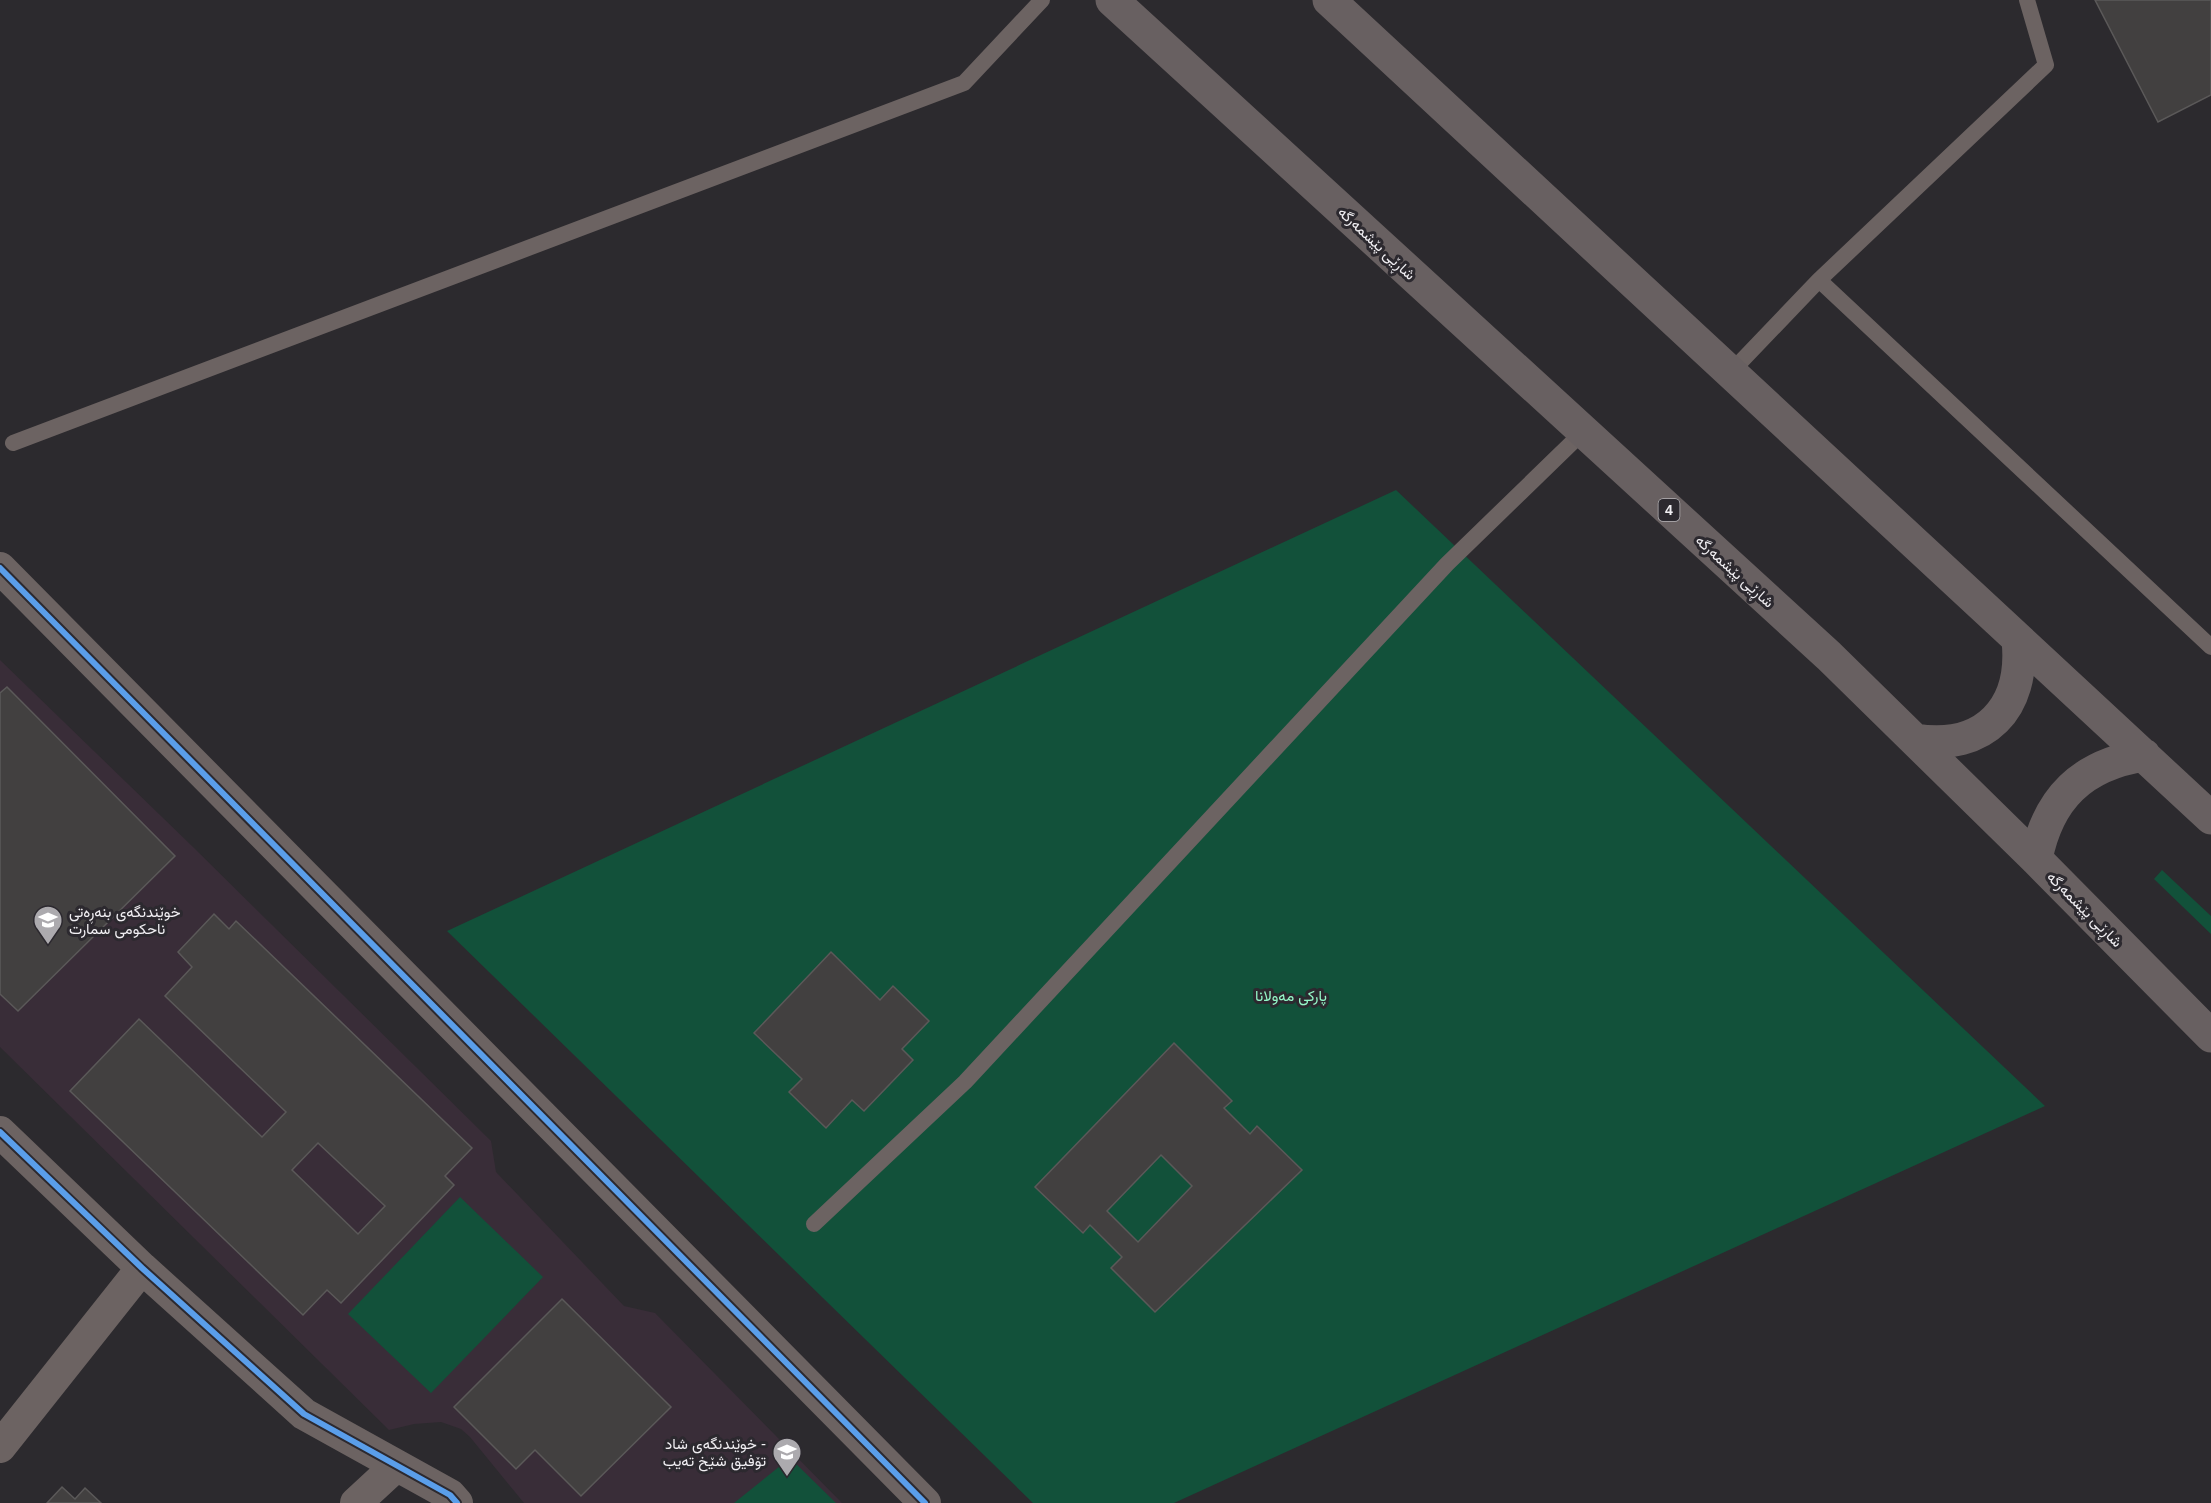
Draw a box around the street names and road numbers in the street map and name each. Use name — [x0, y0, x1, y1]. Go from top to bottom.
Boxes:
street label: شاڕێی پێشمەرگە — [1332, 203, 1419, 286]
road number: 4 — [1658, 499, 1680, 521]
street label: شاڕێی پێشمەرگە — [1690, 531, 1778, 614]
street label: شاڕێی پێشمەرگە — [2041, 868, 2126, 953]

